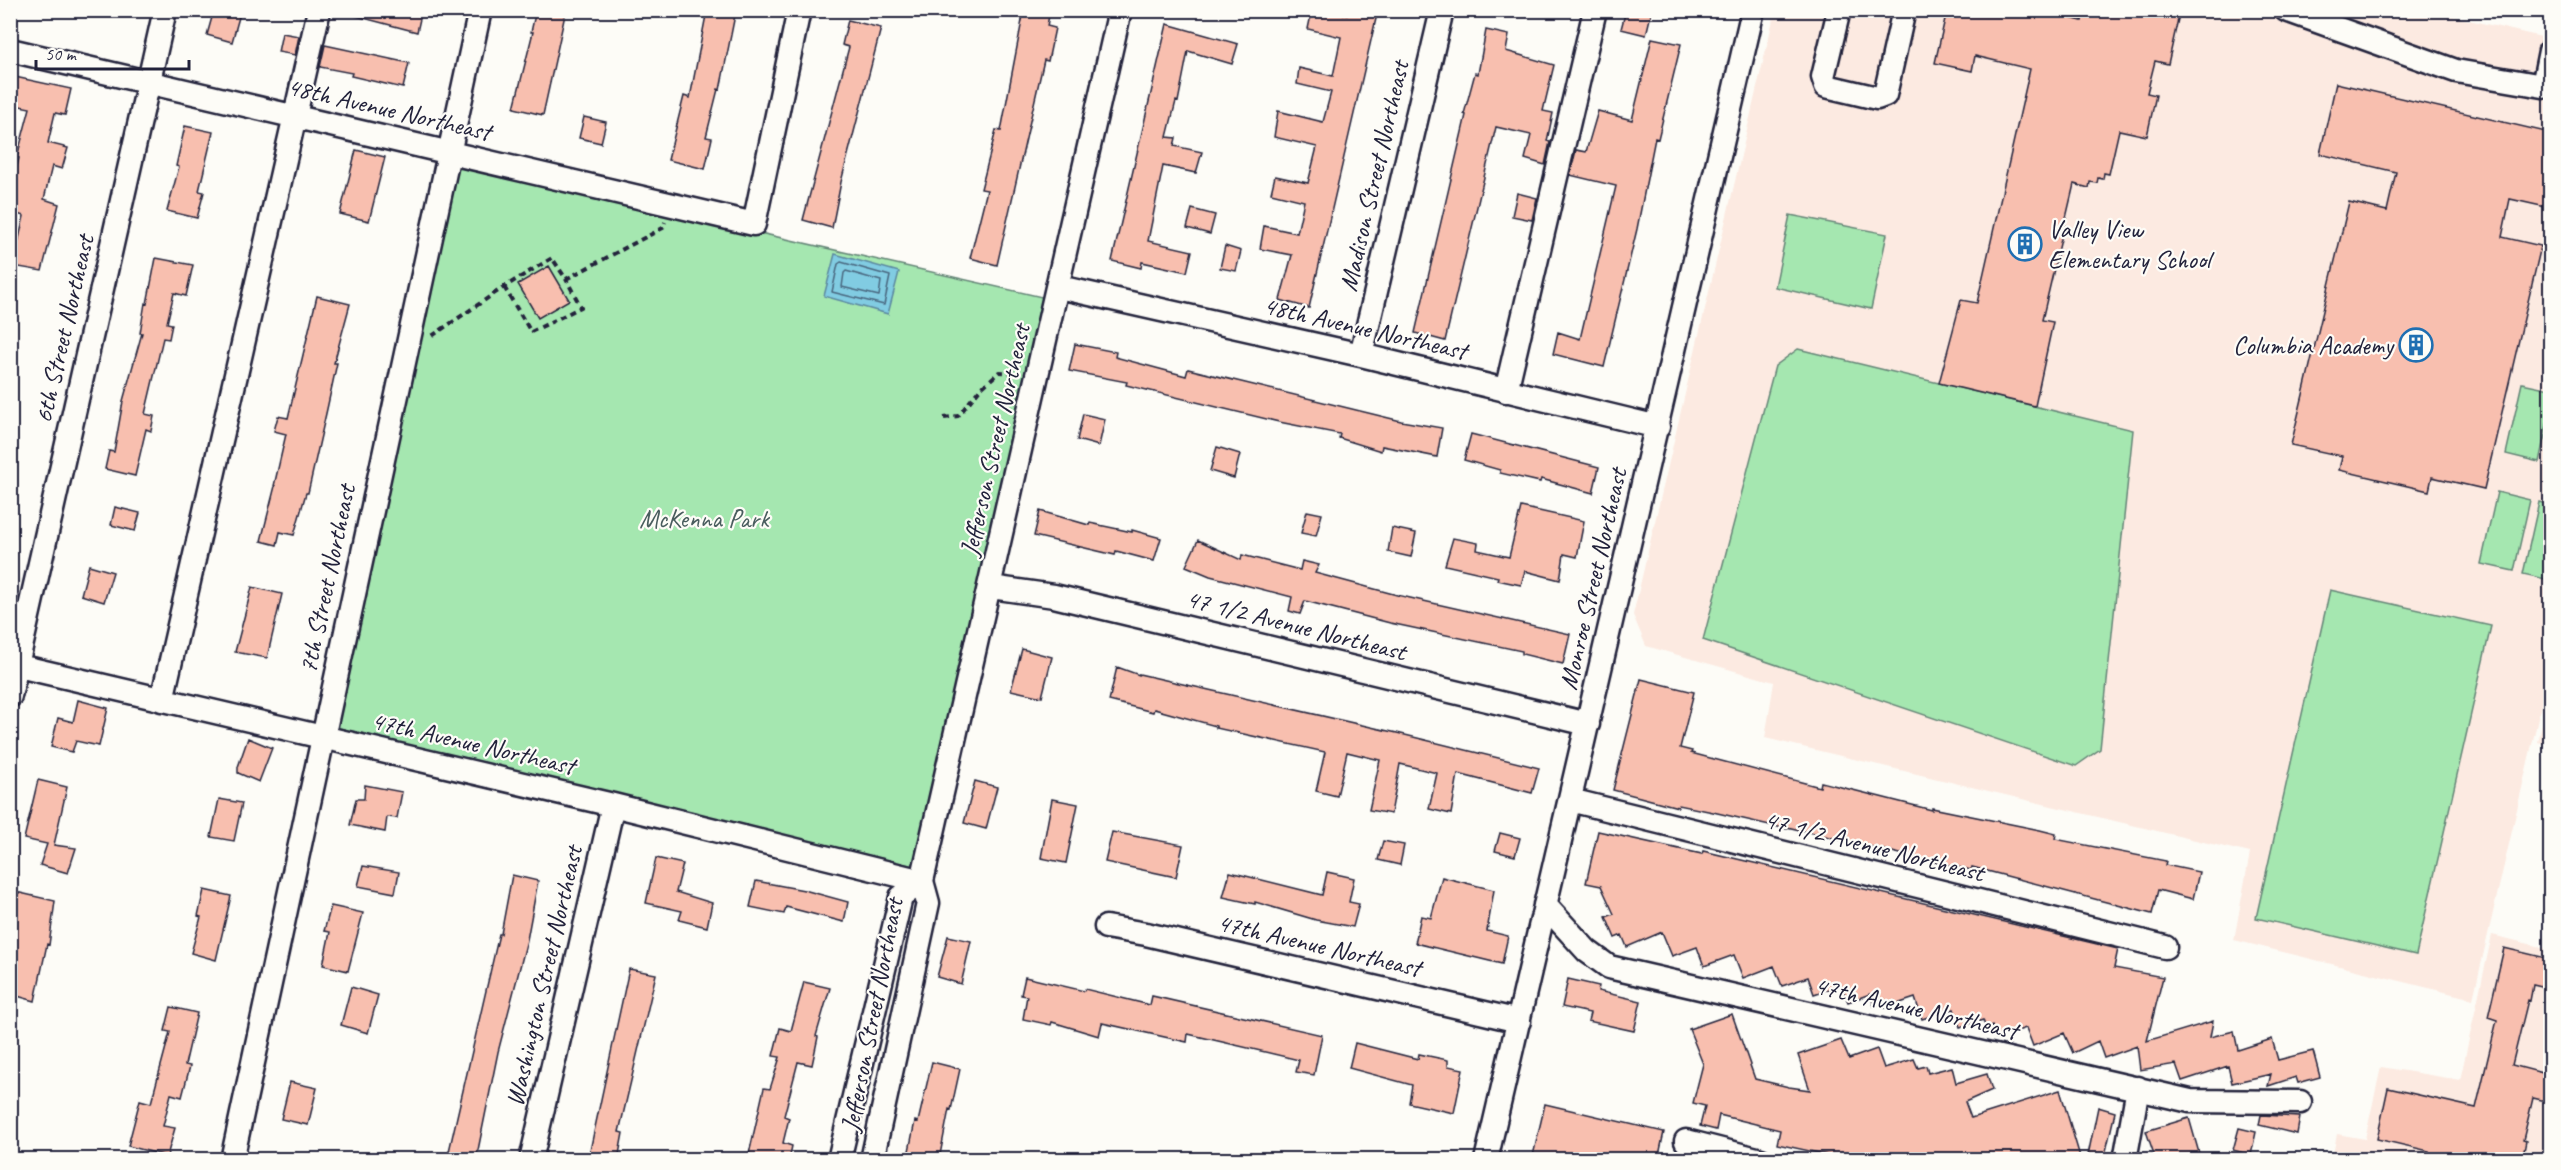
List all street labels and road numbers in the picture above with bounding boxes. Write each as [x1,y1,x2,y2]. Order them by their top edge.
street label: Madison Street Northeast [1331,55,1417,294]
street label: 48th Avenue Northeast [284,70,497,149]
street label: 6th Street Northeast [26,230,102,426]
street label: 48th Avenue Northeast [1260,289,1473,368]
street label: Jefferson Street Northeast [952,319,1038,561]
street label: Monroe Street Northeast [1551,463,1635,693]
street label: 7th Street Northeast [291,479,364,676]
street label: 47 1/2 Avenue Northeast [1183,582,1412,669]
street label: 47th Avenue Northeast [368,704,581,783]
street label: 47 1/2 Avenue Northeast [1761,803,1990,890]
street label: Washington Street Northeast [498,840,591,1109]
street label: Jefferson Street Northeast [833,893,911,1136]
street label: 47th Avenue Northeast [1214,906,1427,985]
street label: 47th Avenue Northeast [1811,969,2024,1048]

